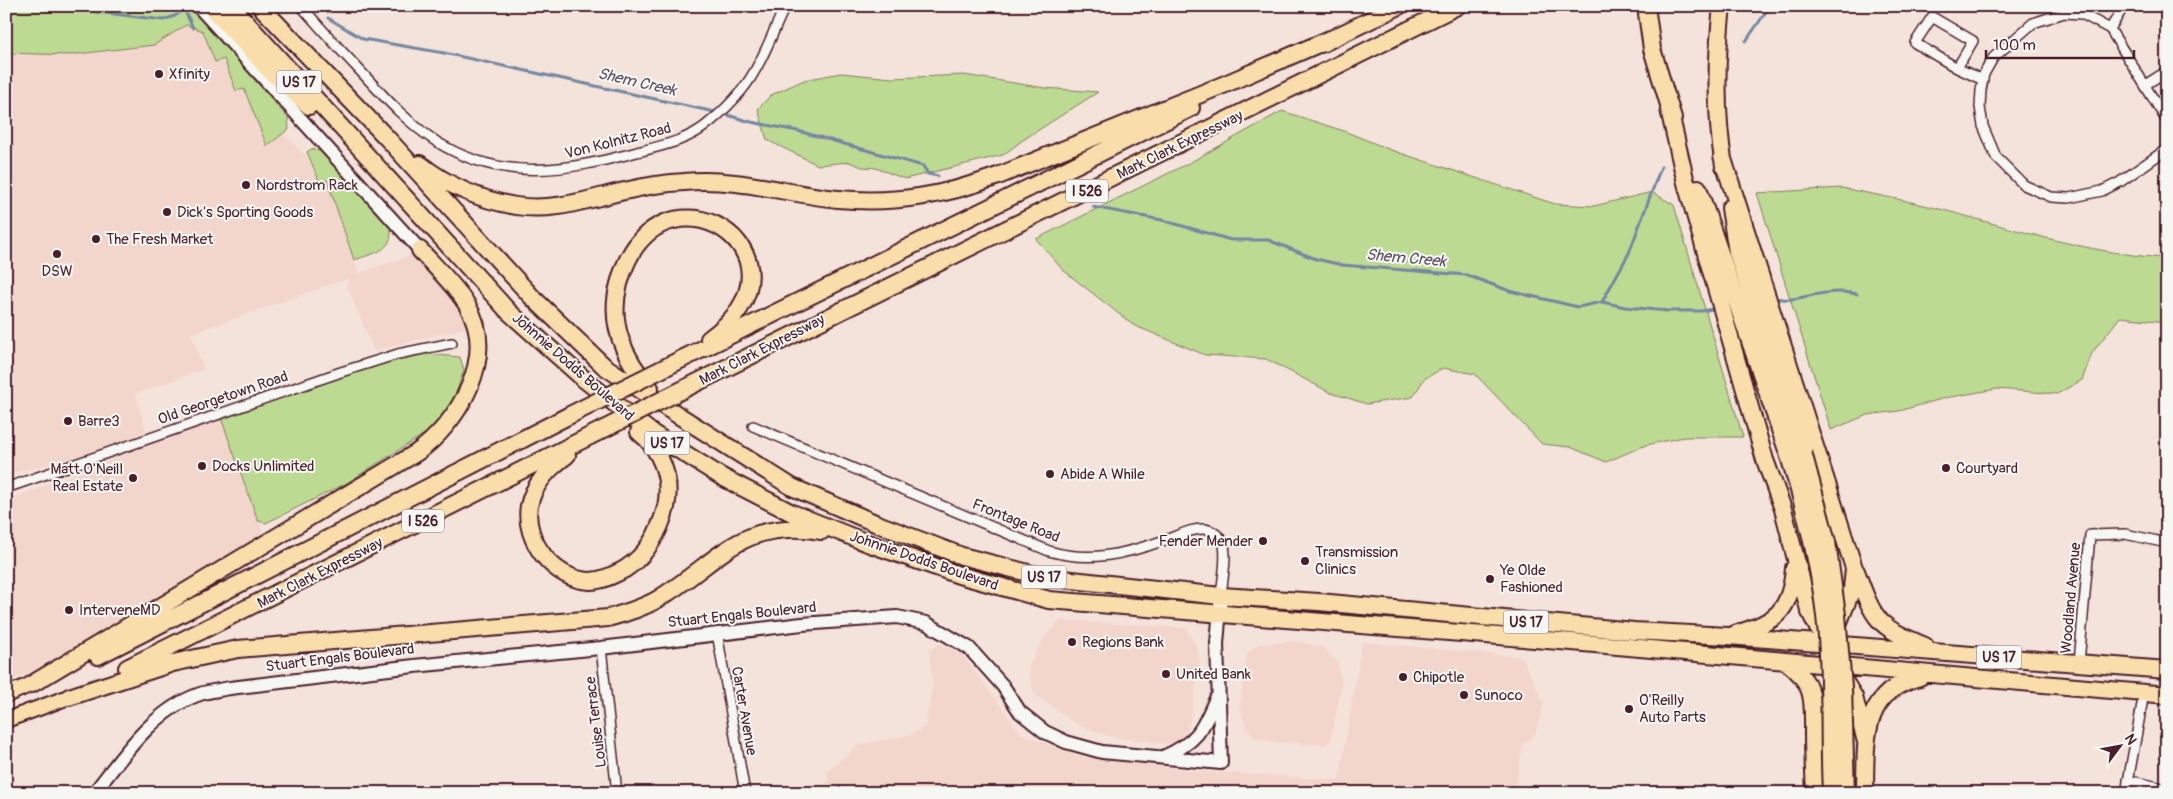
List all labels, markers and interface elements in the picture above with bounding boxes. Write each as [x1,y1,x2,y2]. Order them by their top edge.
scale bar [1986,28,2133,60]
text: 100 m [1993,36,2036,55]
water label: Shem Creek [596,63,679,101]
place label: Xfinity [169,65,210,84]
marker: Xfinity [153,68,165,80]
road number: US 17 [276,70,322,94]
street label: Mark Clark Expressway [1114,106,1247,184]
street label: Von Kolnitz Road [563,119,673,163]
place label: Nordstrom Rack [256,176,359,195]
marker: Nordstrom Rack [240,179,252,191]
road number: I 526 [1066,180,1108,202]
place label: Dick's Sporting Goods [177,203,313,222]
marker: Dick's Sporting Goods [161,206,173,218]
place label: The Fresh Market [106,230,214,249]
marker: The Fresh Market [90,233,102,245]
water label: Shem Creek [1365,245,1448,272]
marker: DSW [51,248,63,260]
place label: DSW [42,262,73,281]
street label: Johnnie Dodds Boulevard [508,309,638,425]
street label: Mark Clark Expressway [696,310,828,390]
street label: Old Georgetown Road [155,367,291,429]
place label: Barre3 [78,412,120,431]
marker: Barre3 [62,415,74,427]
road number: US 17 [644,432,690,454]
place label: Docks Unlimited [212,457,314,476]
place label: Courtyard [1956,459,2018,478]
place label: Matt O'Neill Real Estate [50,460,124,496]
marker: Docks Unlimited [196,460,208,472]
marker: Courtyard [1940,462,1952,474]
place label: Abide A While [1060,465,1145,484]
marker: Abide A While [1044,468,1056,480]
marker: Matt O'Neill Real Estate [127,472,139,484]
street label: Frontage Road [970,495,1062,547]
road number: I 526 [402,510,444,532]
street label: Johnnie Dodds Boulevard [847,527,1001,595]
place label: Fender Mender [1159,532,1254,551]
street label: Mark Clark Expressway [254,533,386,613]
marker: Fender Mender [1257,535,1269,547]
street label: Woodland Avenue [2057,541,2085,654]
place label: Transmission Clinics [1315,543,1398,579]
marker: Transmission Clinics [1299,555,1311,567]
place label: Ye Olde Fashioned [1499,561,1563,597]
road number: US 17 [1022,566,1066,588]
marker: Ye Olde Fashioned [1484,573,1496,585]
street label: Stuart Engals Boulevard [667,598,817,632]
place label: InterveneMD [79,601,160,620]
marker: InterveneMD [63,604,75,616]
road number: US 17 [1504,610,1548,634]
place label: Regions Bank [1082,633,1165,652]
marker: Regions Bank [1066,636,1078,648]
street label: Stuart Engals Boulevard [265,639,415,677]
road number: US 17 [1976,646,2022,669]
street label: Carter Avenue [727,665,761,757]
place label: United Bank [1176,665,1252,684]
marker: United Bank [1160,668,1172,680]
place label: Chipotle [1413,668,1465,687]
marker: Chipotle [1397,671,1409,683]
street label: Louise Terrace [581,675,611,769]
place label: Sunoco [1474,686,1523,705]
marker: Sunoco [1458,689,1470,701]
place label: O'Reilly Auto Parts [1639,691,1706,727]
marker: O'Reilly Auto Parts [1623,703,1635,715]
north arrow [2096,722,2146,772]
text: N [2121,731,2140,748]

